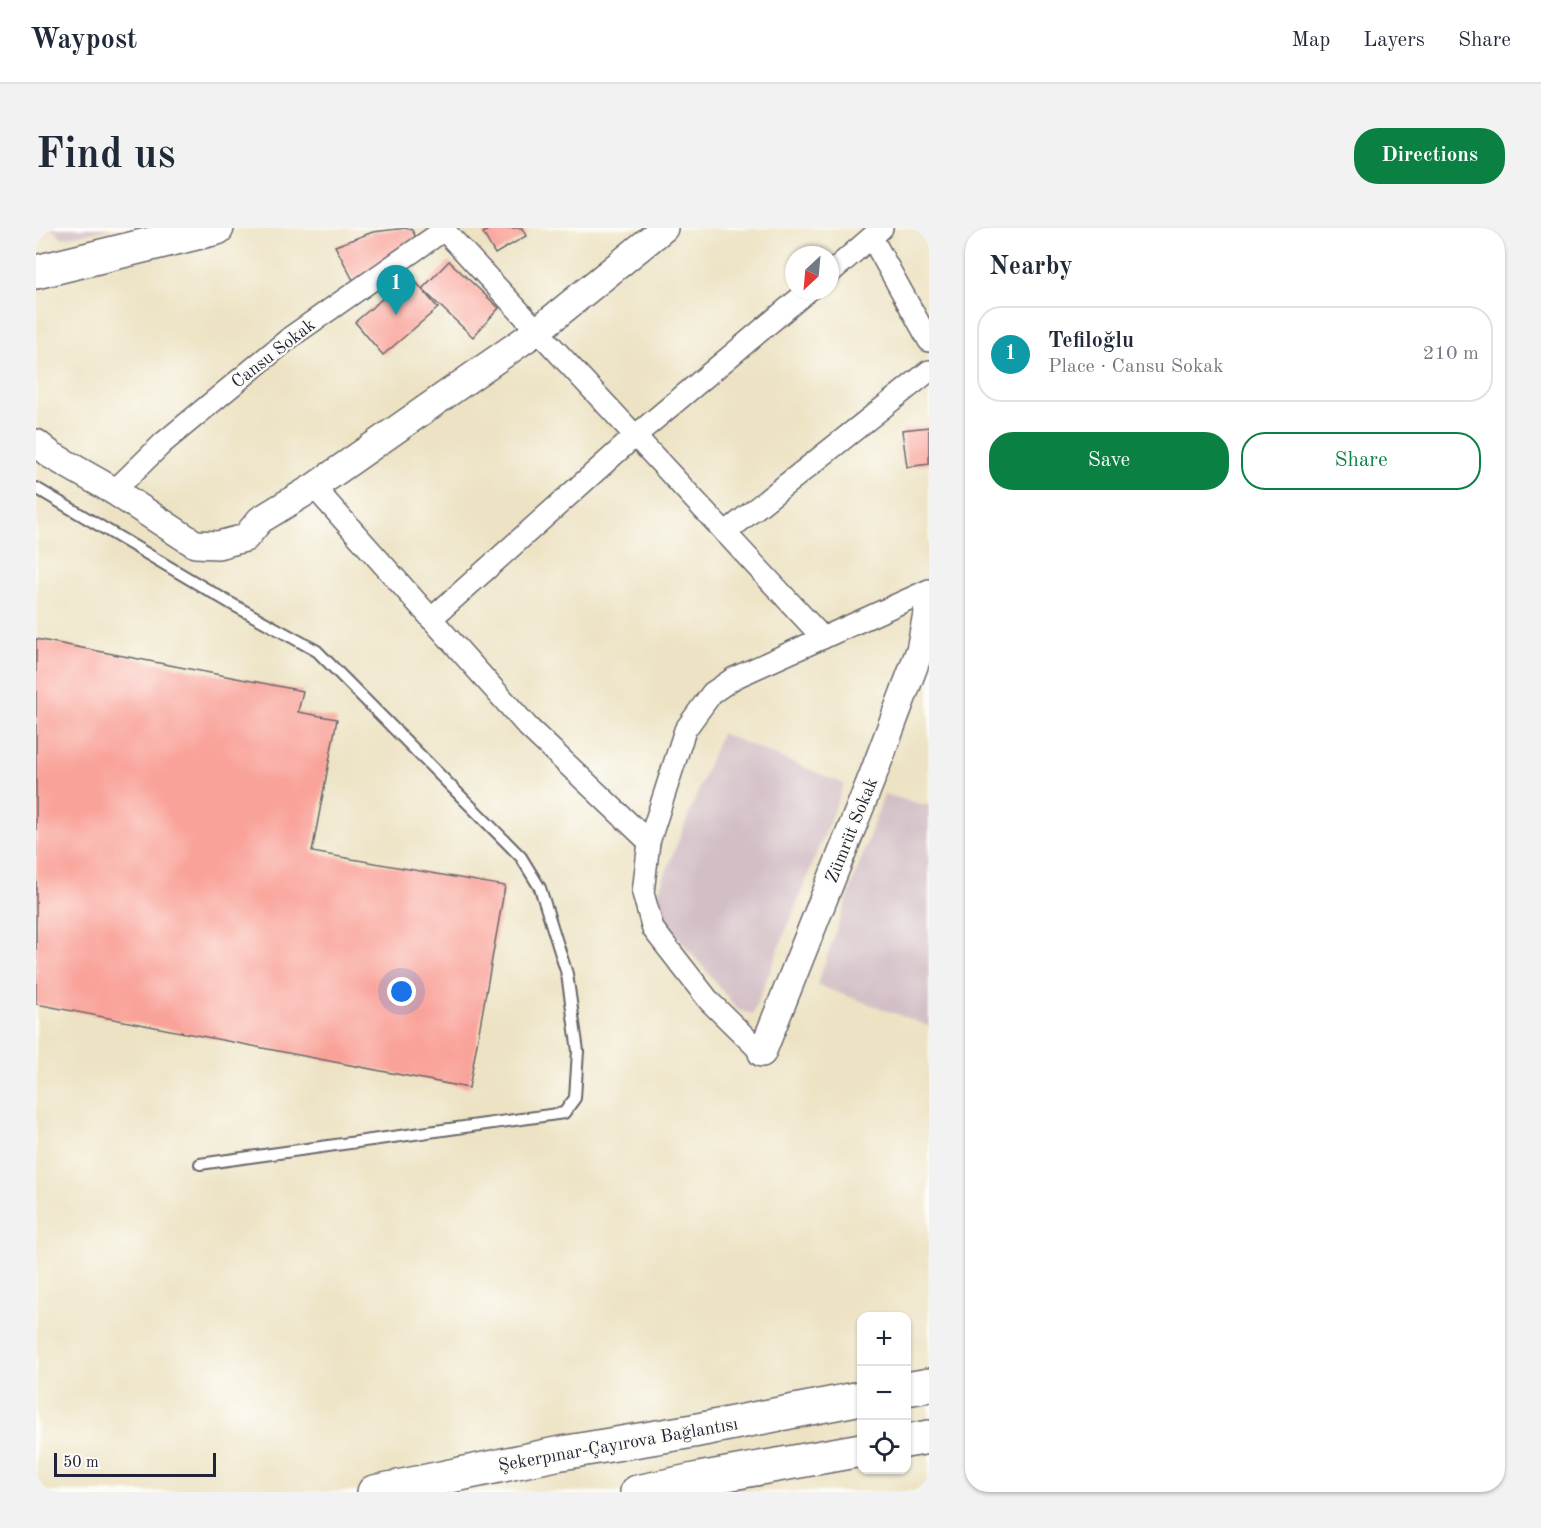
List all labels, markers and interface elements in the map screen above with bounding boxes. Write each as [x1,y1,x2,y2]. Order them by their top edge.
text: Waypost [30,27,137,55]
text: Map [1291,30,1330,51]
text: Layers [1363,30,1425,51]
text: Share [1458,30,1511,51]
button: Directions [1354,128,1505,184]
text: Find us [36,135,175,177]
north arrow [785,246,839,300]
text: Nearby [989,254,1073,280]
pin: 1 [376,266,416,315]
street label: Cansu Sokak [228,316,319,392]
text: Tefiloğlu [1048,330,1134,352]
text: 1 [1005,344,1016,364]
text: 210 m [1423,344,1479,364]
text: Place · Cansu Sokak [1048,357,1224,377]
button: Save [989,432,1229,490]
button: Share [1241,432,1481,490]
street label: Zümrüt Sokak [823,775,881,886]
your location [387,977,416,1006]
map controls [857,1312,911,1474]
button: + [857,1312,911,1366]
button: − [857,1366,911,1420]
street label: Şekerpınar-Çayırova Bağlantısı [497,1415,740,1475]
button: locate [857,1420,911,1474]
scale bar [54,1450,216,1478]
text: 50 m [63,1455,99,1471]

